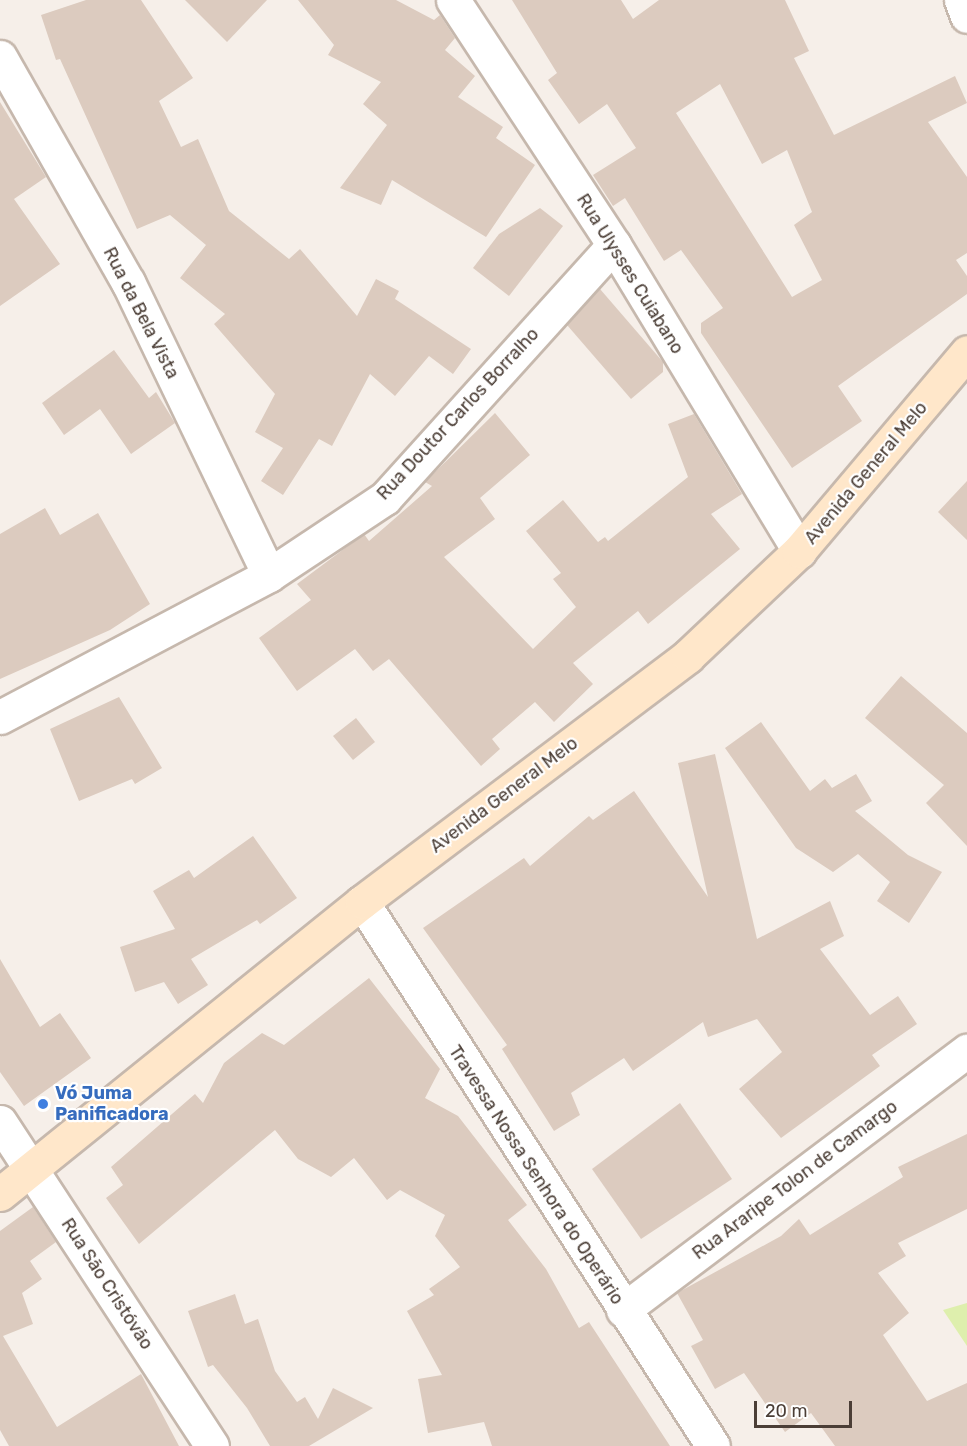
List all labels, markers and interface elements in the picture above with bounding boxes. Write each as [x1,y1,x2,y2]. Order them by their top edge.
street label: Rua Ulysses Cuiabano [572,190,688,358]
street label: Rua da Bela Vista [98,243,184,383]
street label: Rua Doutor Carlos Borralho [372,323,544,505]
street label: Avenida General Melo [800,397,932,549]
street label: Avenida General Melo [426,732,582,858]
street label: Travessa Nossa Senhora do Operário [444,1041,628,1309]
place label: Vó Juma Panificadora [55,1083,169,1126]
street label: Rua Araripe Tolon de Camargo [688,1096,902,1264]
marker: Vó Juma Panificadora [36,1097,50,1111]
street label: Rua São Cristóvão [57,1214,157,1354]
scale bar [757,1389,854,1427]
text: 20 m [765,1400,807,1422]

